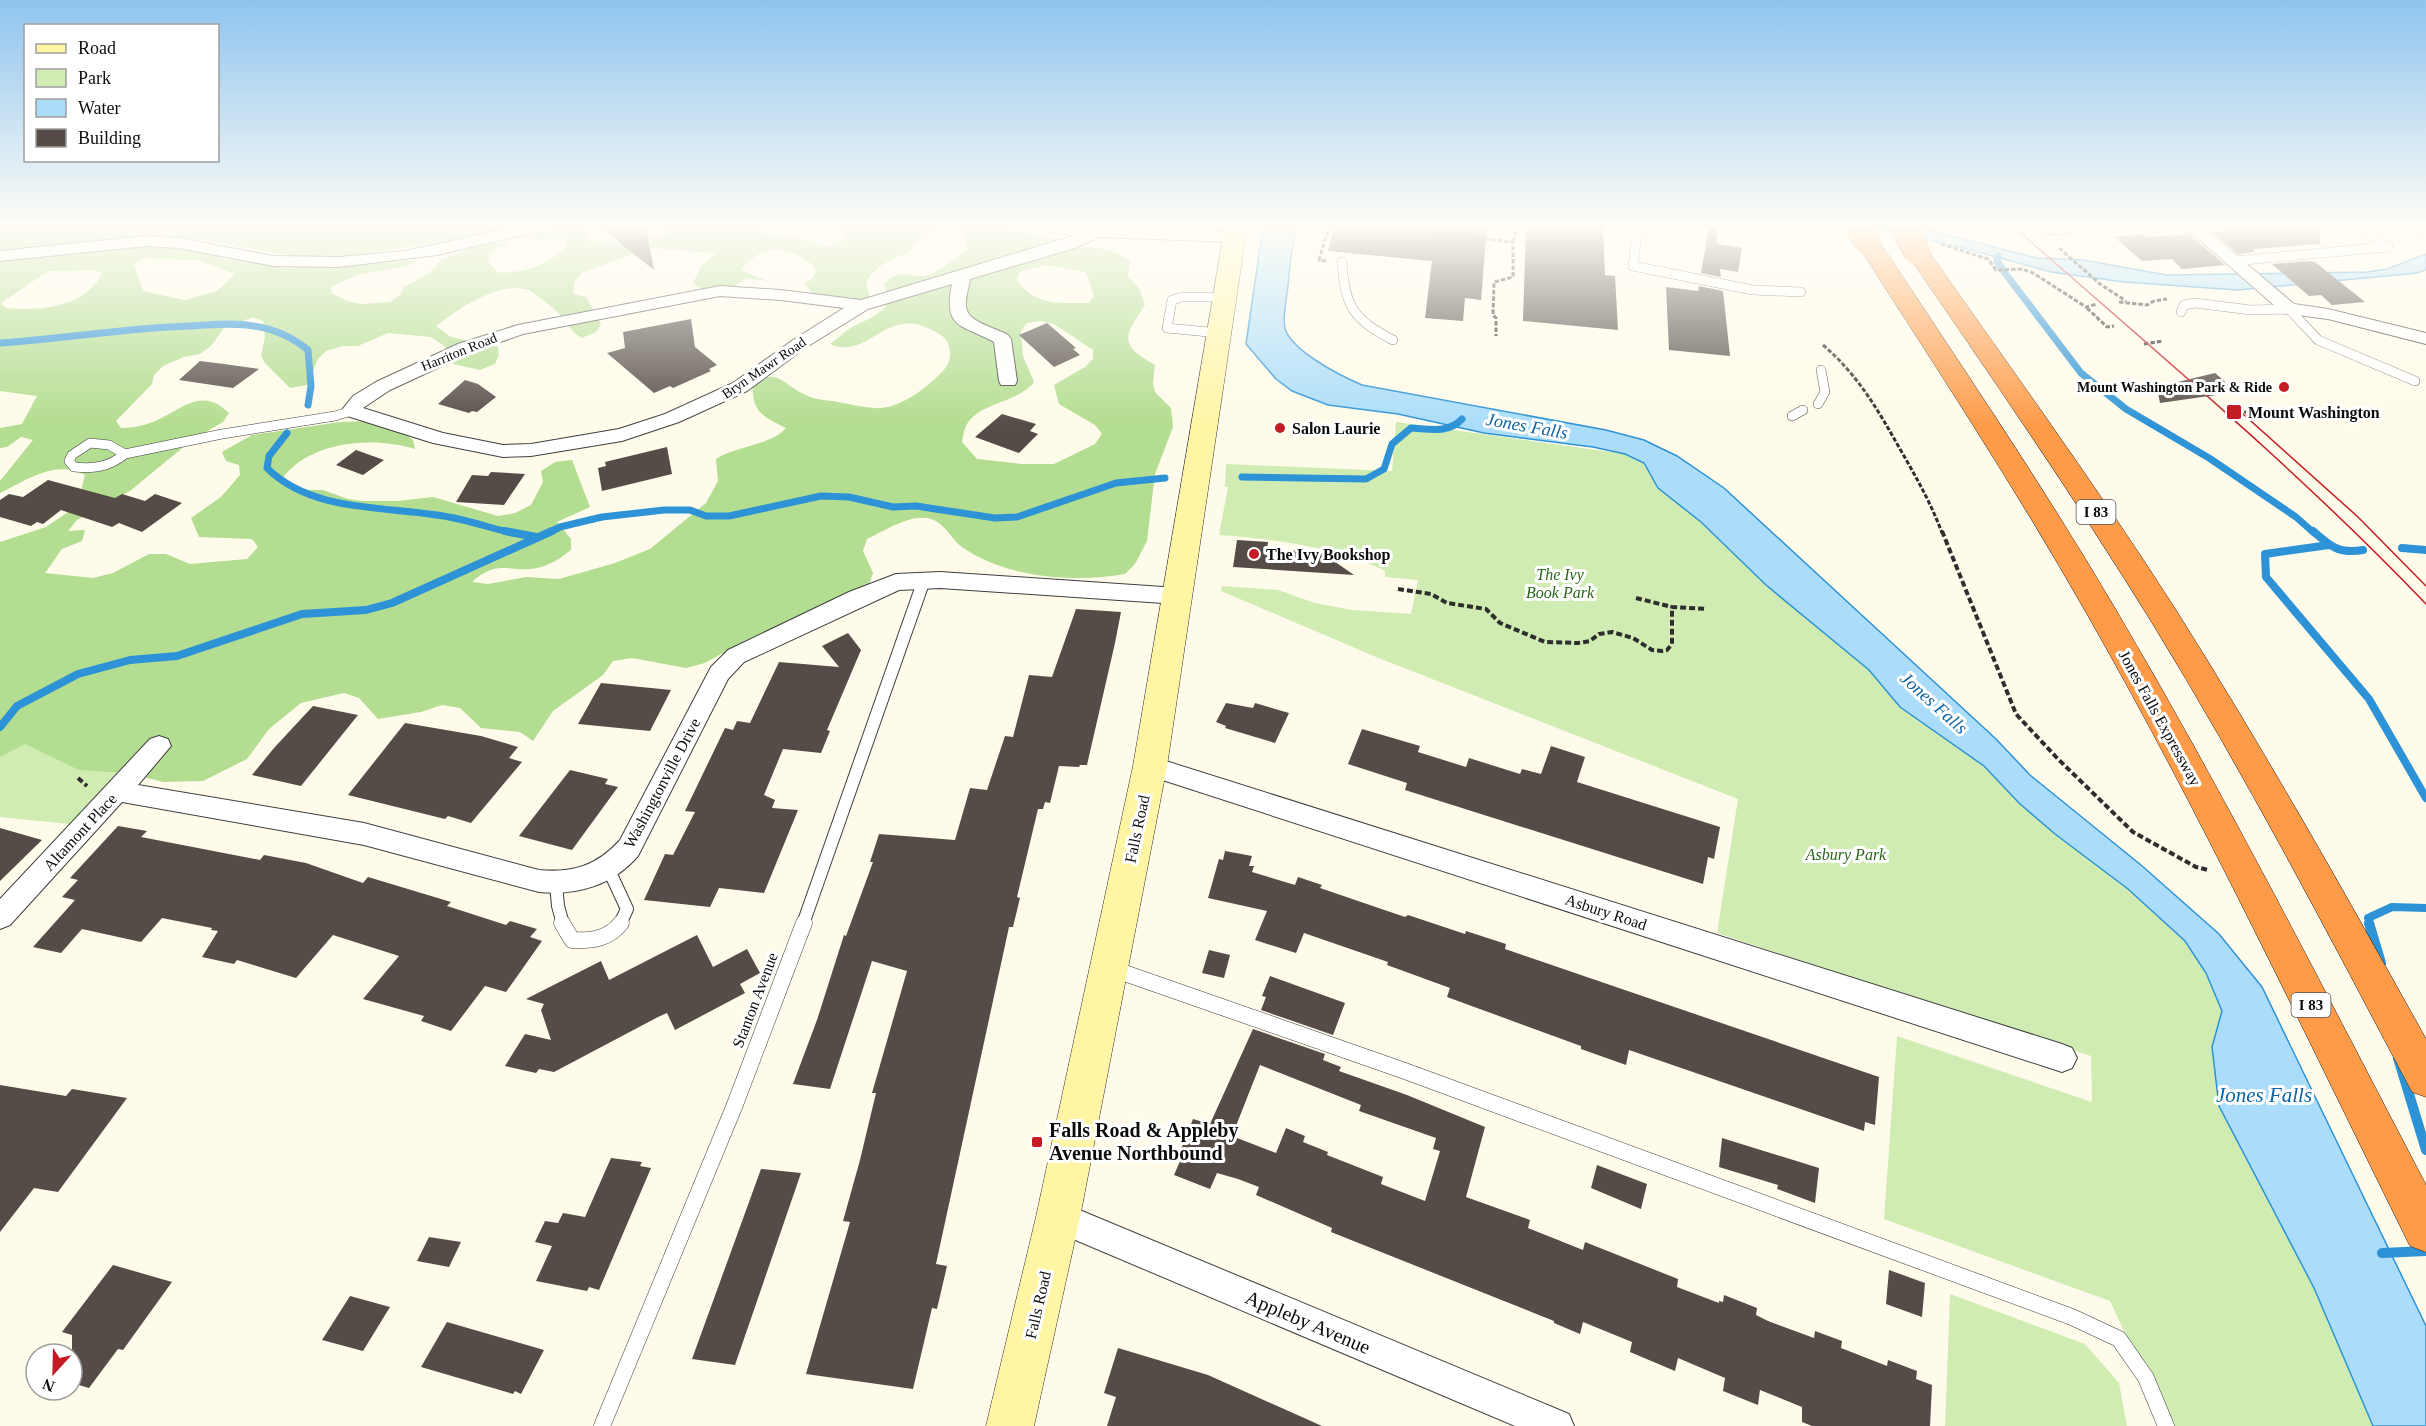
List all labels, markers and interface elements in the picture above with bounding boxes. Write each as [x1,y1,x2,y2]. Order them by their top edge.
legend [24,24,219,162]
text: Road [78,38,116,58]
text: Park [78,68,111,88]
text: Water [78,98,121,118]
text: Building [78,128,141,148]
street label: Harriton Road [419,330,499,374]
street label: Bryn Mawr Road [719,334,809,402]
place label: Mount Washington Park & Ride [2077,380,2272,395]
marker: Mount Washington Park & Ride [2277,380,2291,394]
marker: Mount Washington [2225,403,2243,421]
place label: Mount Washington [2248,404,2380,422]
water label: Jones Falls [1485,409,1569,443]
place label: Salon Laurie [1292,420,1380,437]
marker: Salon Laurie [1273,421,1287,435]
road number: I 83 [2076,500,2116,524]
place label: The Ivy Bookshop [1266,546,1391,564]
marker: The Ivy Bookshop [1247,547,1261,561]
park label: The Ivy Book Park [1526,566,1595,601]
street label: Jones Falls Expressway [2115,647,2204,789]
water label: Jones Falls [1897,668,1971,738]
street label: Washingtonville Drive [620,715,704,851]
street label: Altamont Place [40,790,120,874]
street label: Falls Road [1122,794,1152,864]
park label: Asbury Park [1805,846,1887,864]
street label: Asbury Road [1563,891,1649,934]
street label: Stanton Avenue [729,950,781,1050]
road number: I 83 [2292,993,2330,1017]
water label: Jones Falls [2216,1083,2312,1107]
place label: Falls Road & Appleby Avenue Northbound [1049,1119,1238,1164]
marker: Falls Road & Appleby Avenue Northbound [1030,1135,1044,1149]
street label: Falls Road [1022,1270,1054,1340]
street label: Appleby Avenue [1242,1286,1374,1359]
north arrow [24,1342,84,1402]
text: N [40,1375,57,1395]

